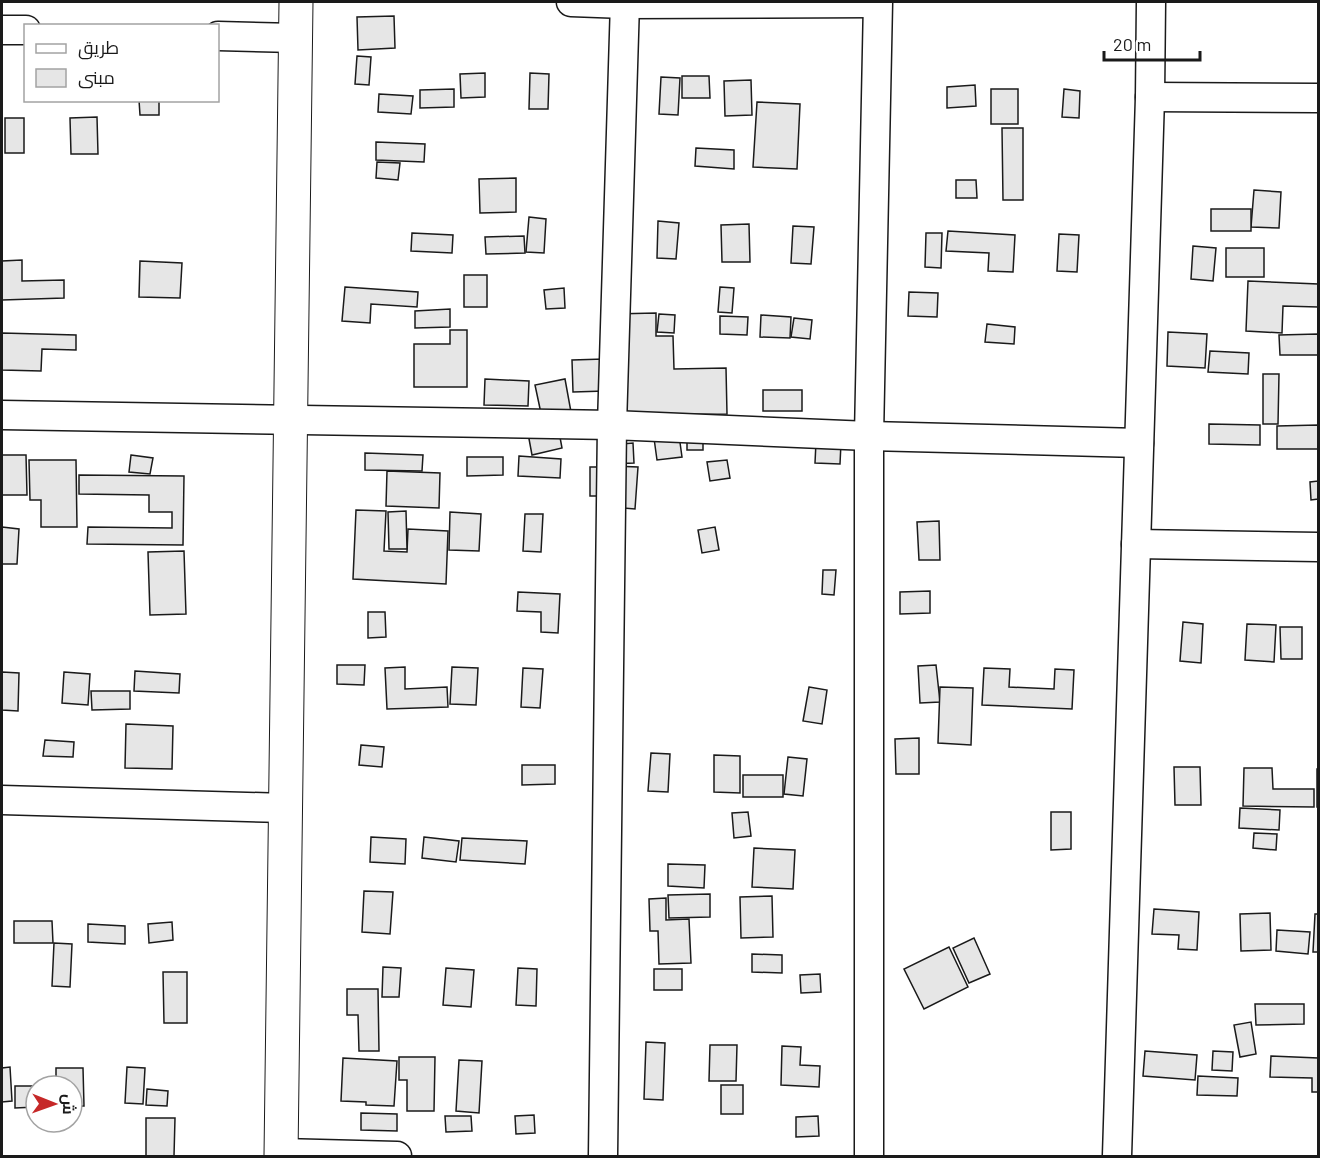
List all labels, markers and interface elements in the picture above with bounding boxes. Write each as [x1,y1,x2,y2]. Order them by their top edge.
legend [24,24,219,102]
scale bar [1104,24,1200,62]
text: 20 m [1113,33,1151,55]
text: طريق [78,36,119,60]
text: مبنى [78,66,115,89]
north arrow [24,1074,84,1134]
text: ش [59,1094,79,1115]

